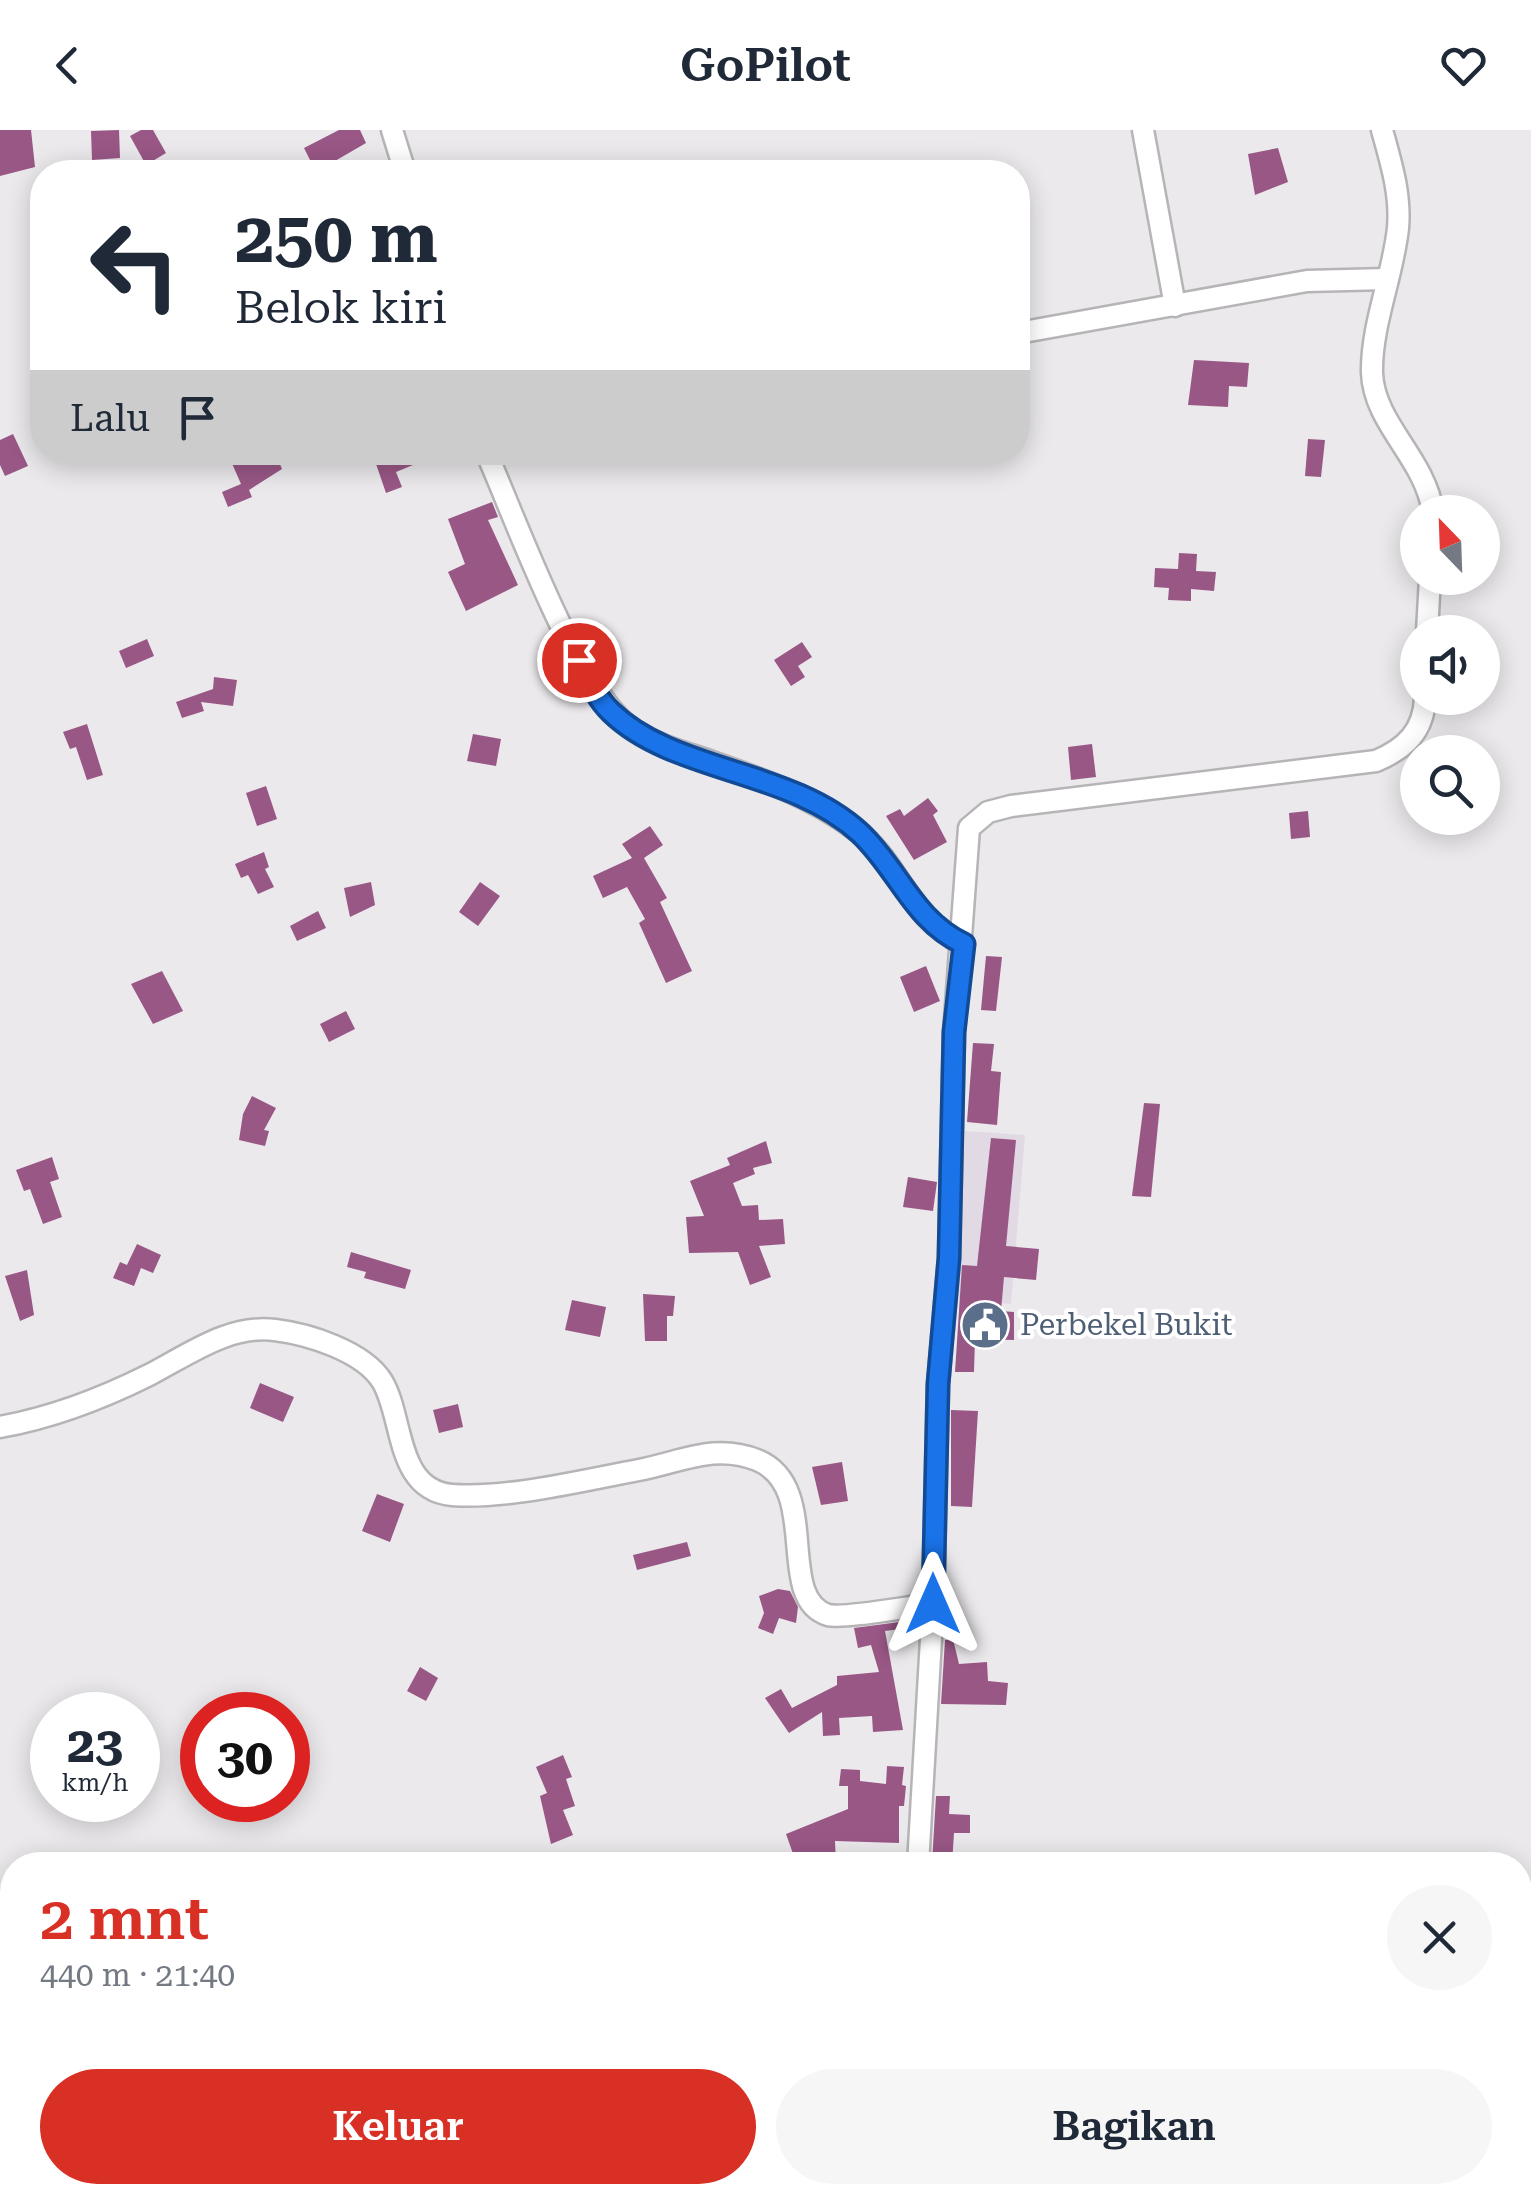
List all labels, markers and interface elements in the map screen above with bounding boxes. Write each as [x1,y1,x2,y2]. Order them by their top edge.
icon: back [40,38,95,93]
icon: heart [1436,38,1491,93]
text: GoPilot [680,39,851,92]
text: 250 m [235,197,438,279]
icon: left [70,200,200,330]
text: Belok kiri [235,281,447,334]
icon: arrive [170,390,225,445]
text: Lalu [70,396,150,440]
north arrow [1400,495,1500,595]
map controls [1400,495,1500,835]
button: sound [1400,615,1500,715]
pin [537,618,622,703]
icon: arrive [552,633,607,688]
button: search [1400,735,1500,835]
public building icon: Perbekel Bukit [959,1299,1011,1351]
place label: Perbekel Bukit [1020,1307,1232,1342]
position arrow [881,1552,985,1656]
speed limit sign: 30 [180,1692,310,1822]
text: 23 [67,1716,123,1774]
text: km/h [62,1768,128,1797]
text: 2 mnt [40,1883,209,1954]
button: close [1387,1885,1492,1990]
text: 440 m · 21:40 [40,1956,235,1994]
button: Keluar [40,2069,756,2184]
button: Bagikan [776,2069,1492,2184]

